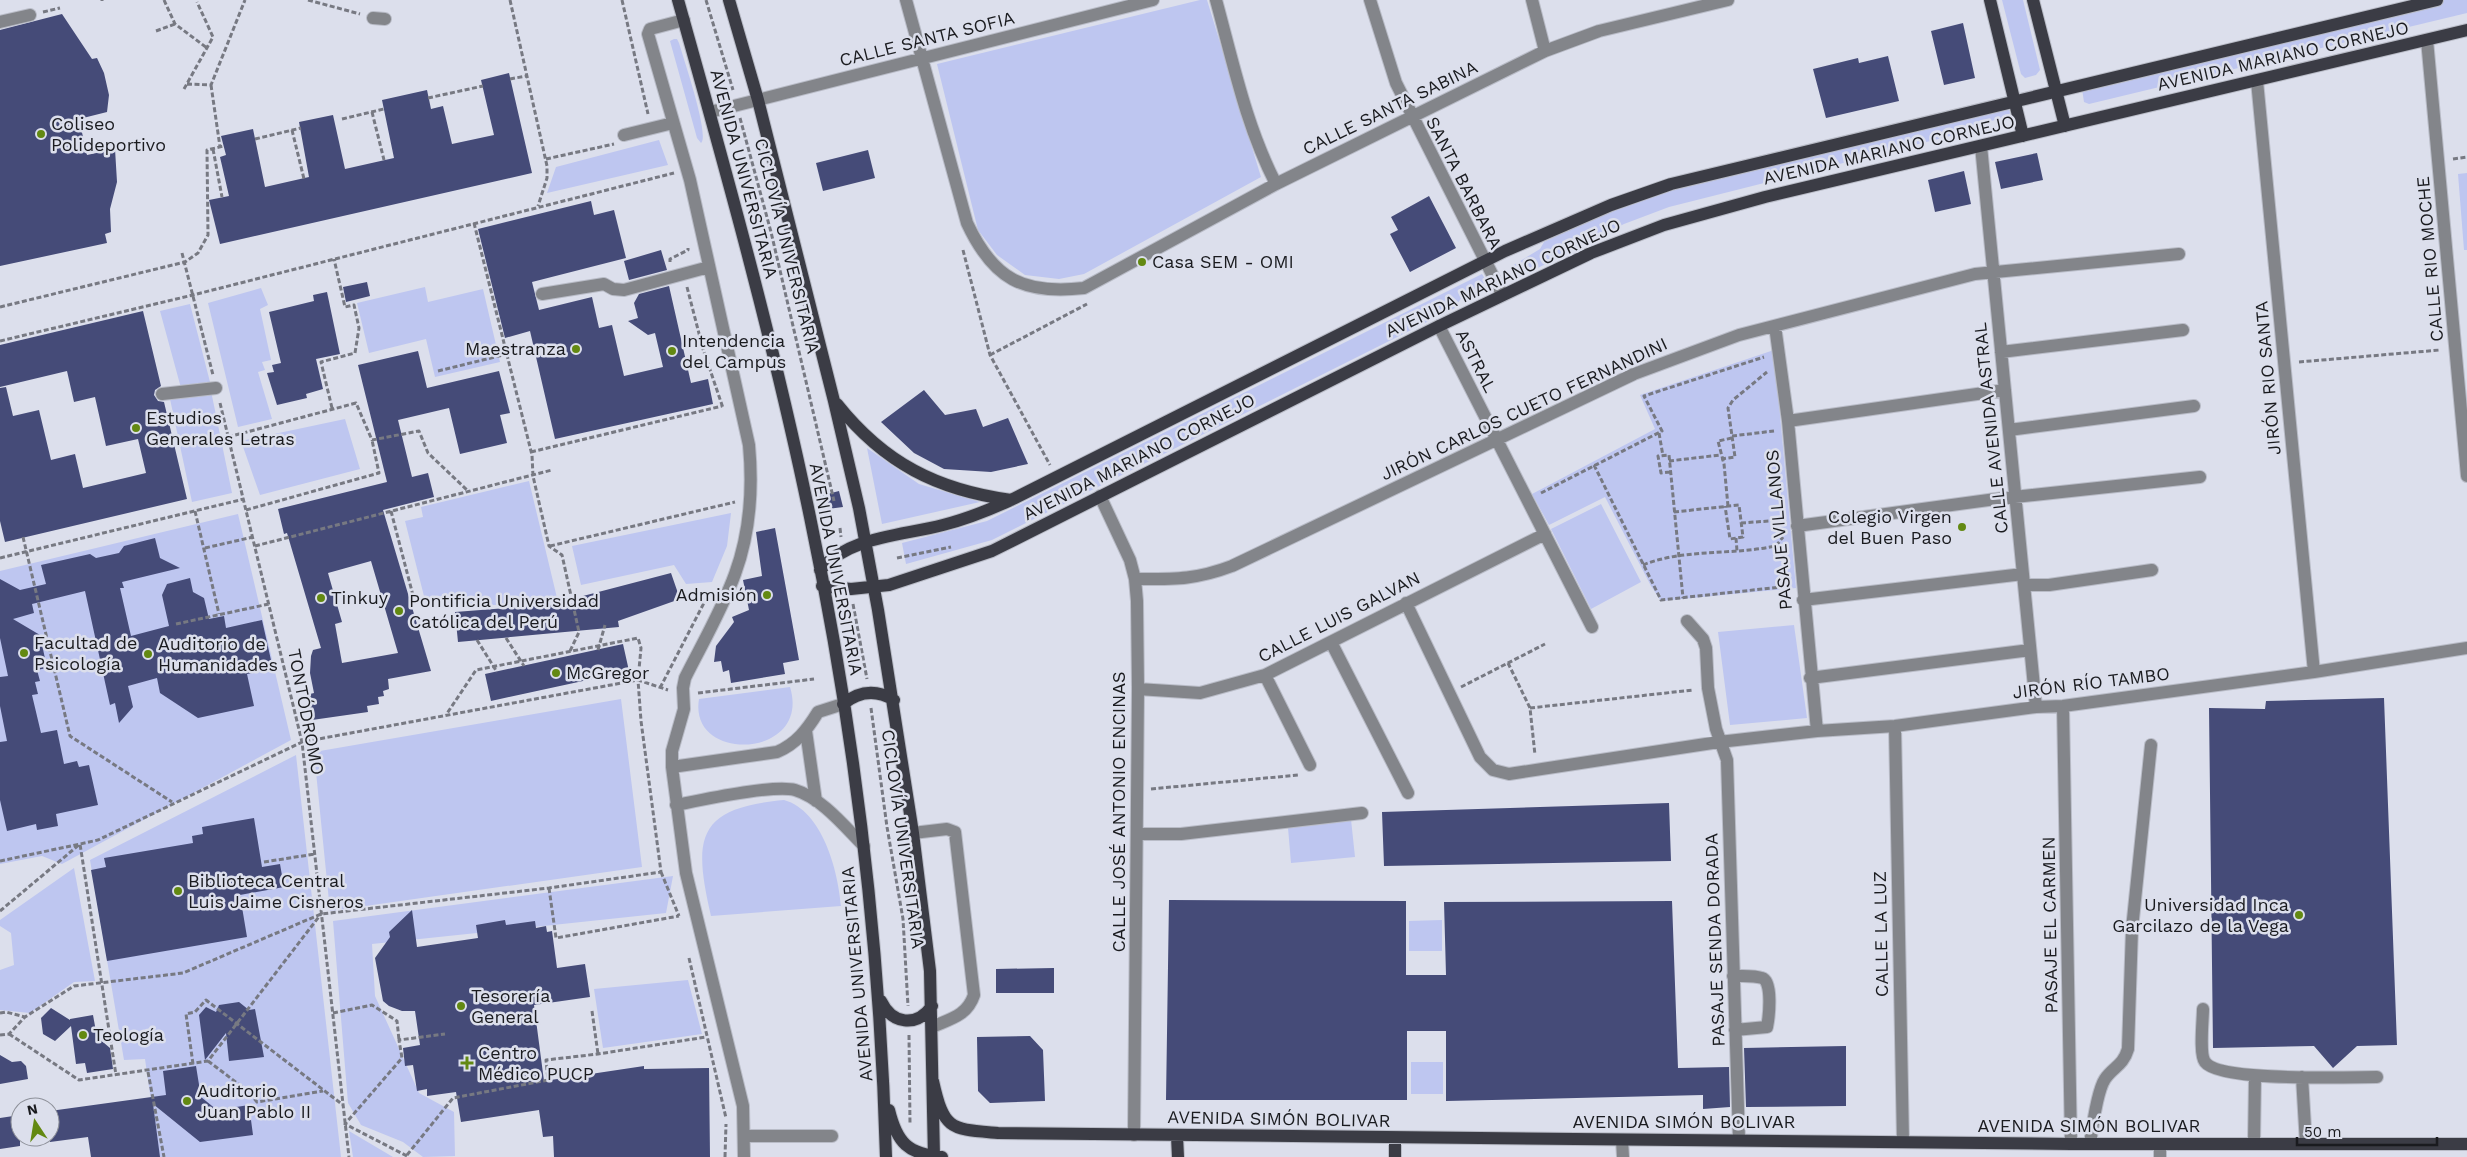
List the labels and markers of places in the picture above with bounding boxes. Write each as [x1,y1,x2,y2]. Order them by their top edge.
place label: Coliseo Polideportivo [51,113,166,155]
marker: Coliseo Polideportivo [35,128,47,140]
place label: Casa SEM - OMI [1152,251,1294,272]
marker: Casa SEM - OMI [1136,256,1148,268]
place label: Intendencia del Campus [682,330,786,372]
place label: Maestranza [465,338,566,359]
marker: Maestranza [570,343,582,355]
marker: Intendencia del Campus [666,345,678,357]
place label: Estudios Generales Letras [146,407,295,449]
marker: Estudios Generales Letras [130,422,142,434]
place label: Colegio Virgen del Buen Paso [1827,506,1952,548]
marker: Colegio Virgen del Buen Paso [1956,521,1968,533]
place label: Admisión [676,584,757,605]
place label: Tinkuy [331,587,389,608]
marker: Admisión [761,589,773,601]
place label: Pontificia Universidad Católica del Perú [409,590,599,632]
marker: Tinkuy [315,592,327,604]
marker: Pontificia Universidad Católica del Perú [393,605,405,617]
place label: Facultad de Psicología [34,632,137,674]
place label: Auditorio de Humanidades [158,633,278,675]
marker: Facultad de Psicología [18,647,30,659]
marker: Auditorio de Humanidades [142,648,154,660]
place label: McGregor [566,662,649,683]
marker: McGregor [550,667,562,679]
place label: Biblioteca Central Luis Jaime Cisneros [188,870,364,912]
marker: Biblioteca Central Luis Jaime Cisneros [172,885,184,897]
place label: Universidad Inca Garcilazo de la Vega [2112,894,2289,936]
marker: Universidad Inca Garcilazo de la Vega [2293,909,2305,921]
place label: Tesorería General [471,985,550,1027]
marker: Tesorería General [455,1000,467,1012]
place label: Teología [93,1024,164,1045]
marker: Teología [77,1029,89,1041]
place label: Centro Médico PUCP [478,1042,594,1084]
marker: Centro Médico PUCP [460,1056,474,1070]
place label: Auditorio Juan Pablo II [197,1080,311,1122]
marker: Auditorio Juan Pablo II [181,1095,193,1107]

